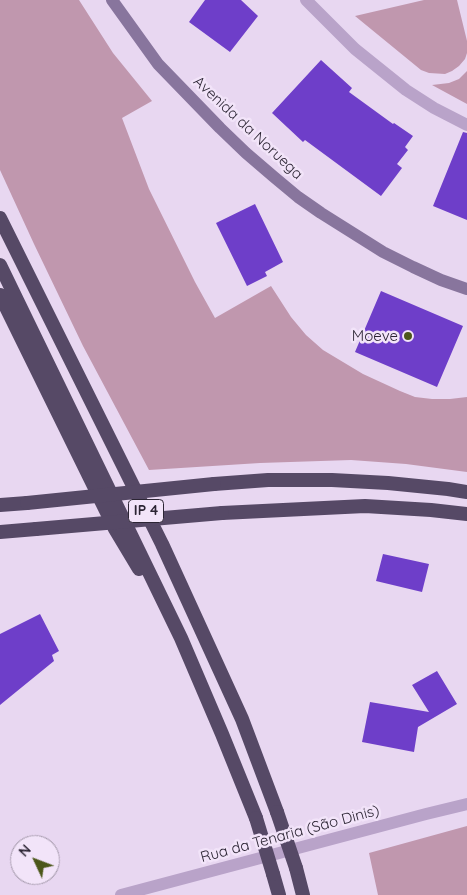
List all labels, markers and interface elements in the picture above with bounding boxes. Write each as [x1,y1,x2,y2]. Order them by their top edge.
street label: Avenida da Noruega [190,73,306,183]
place label: Moeve [352,327,398,345]
marker: Moeve [402,330,414,342]
road number: IP 4 [128,500,164,522]
street label: Rua da Tenaria (São Dinis) [199,801,381,867]
north arrow [10,835,60,885]
text: N [15,841,35,860]

